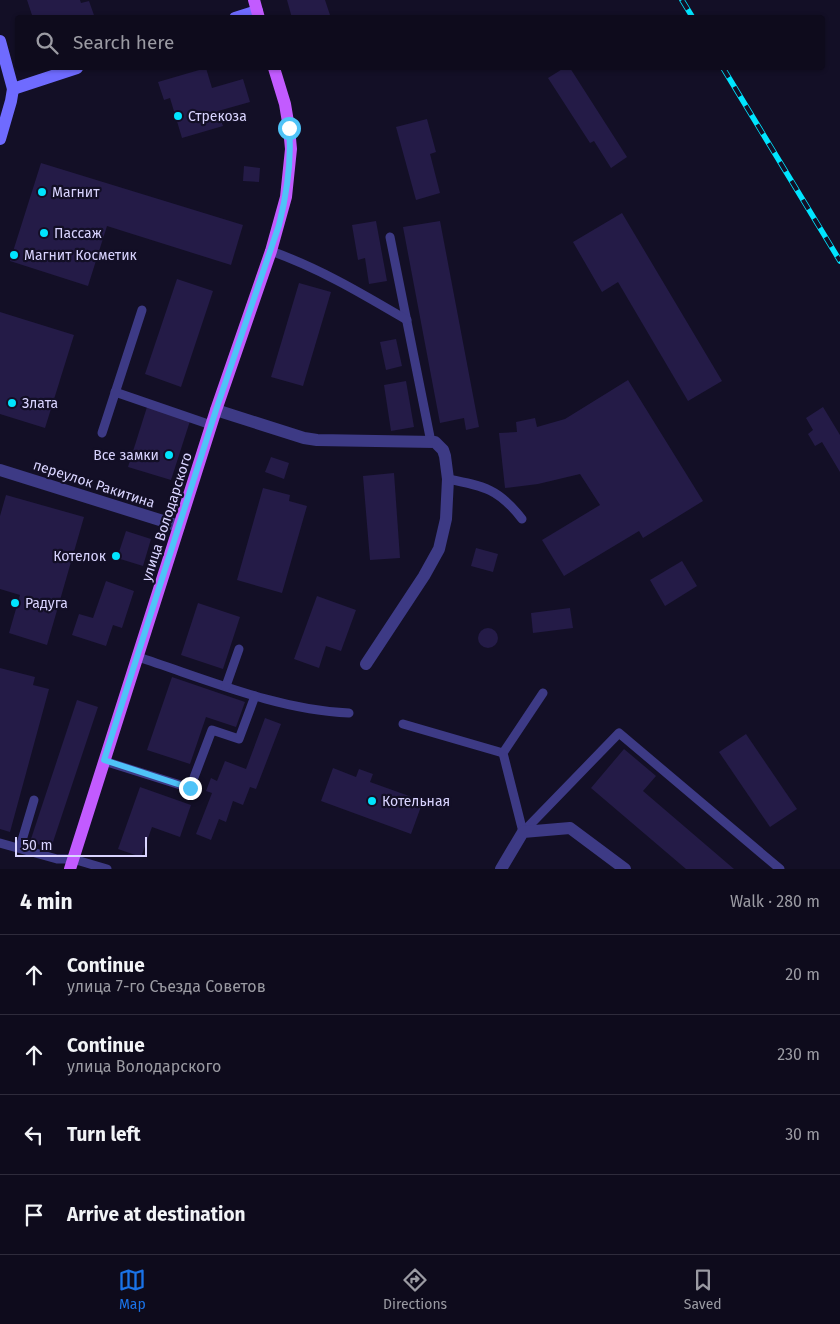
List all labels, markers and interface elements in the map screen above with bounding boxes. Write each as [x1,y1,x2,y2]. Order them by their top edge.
search box [15,15,825,70]
icon: search [33,29,61,57]
text: Search here [73,31,174,54]
place label: Стрекоза [188,108,247,125]
marker: Стрекоза [172,110,184,122]
route start [278,117,301,140]
place label: Магнит [52,184,100,201]
marker: Магнит [36,186,48,198]
place label: Пассаж [54,225,102,242]
marker: Пассаж [38,227,50,239]
place label: Магнит Косметик [24,247,138,264]
marker: Магнит Косметик [8,249,20,261]
place label: Злата [22,395,58,412]
marker: Злата [6,397,18,409]
place label: Все замки [93,447,159,464]
marker: Все замки [163,449,175,461]
street label: улица Володарского [138,450,196,584]
street label: переулок Ракитина [31,456,157,512]
place label: Котелок [53,548,107,565]
marker: Котелок [110,550,122,562]
place label: Радуга [25,595,68,612]
marker: Радуга [9,597,21,609]
route end [179,777,202,800]
place label: Котельная [382,793,450,810]
marker: Котельная [366,795,378,807]
scale bar [15,834,148,857]
text: 50 m [22,837,53,854]
text: 4 min [20,889,73,915]
text: Walk · 280 m [730,892,820,911]
text: Continue [67,954,145,977]
icon: ahead [20,961,48,989]
text: 20 m [785,965,820,984]
text: улица 7-го Съезда Советов [67,977,266,996]
text: Continue [67,1034,145,1057]
icon: ahead [20,1041,48,1069]
text: 230 m [777,1045,820,1064]
text: улица Володарского [67,1057,221,1076]
icon: left [20,1121,48,1149]
text: Turn left [67,1123,141,1146]
text: 30 m [785,1125,820,1144]
icon: arrive [20,1201,48,1229]
text: Arrive at destination [67,1203,246,1226]
tab: Map [118,1266,146,1313]
tab: Directions [383,1266,447,1313]
tab: Saved [684,1266,722,1313]

